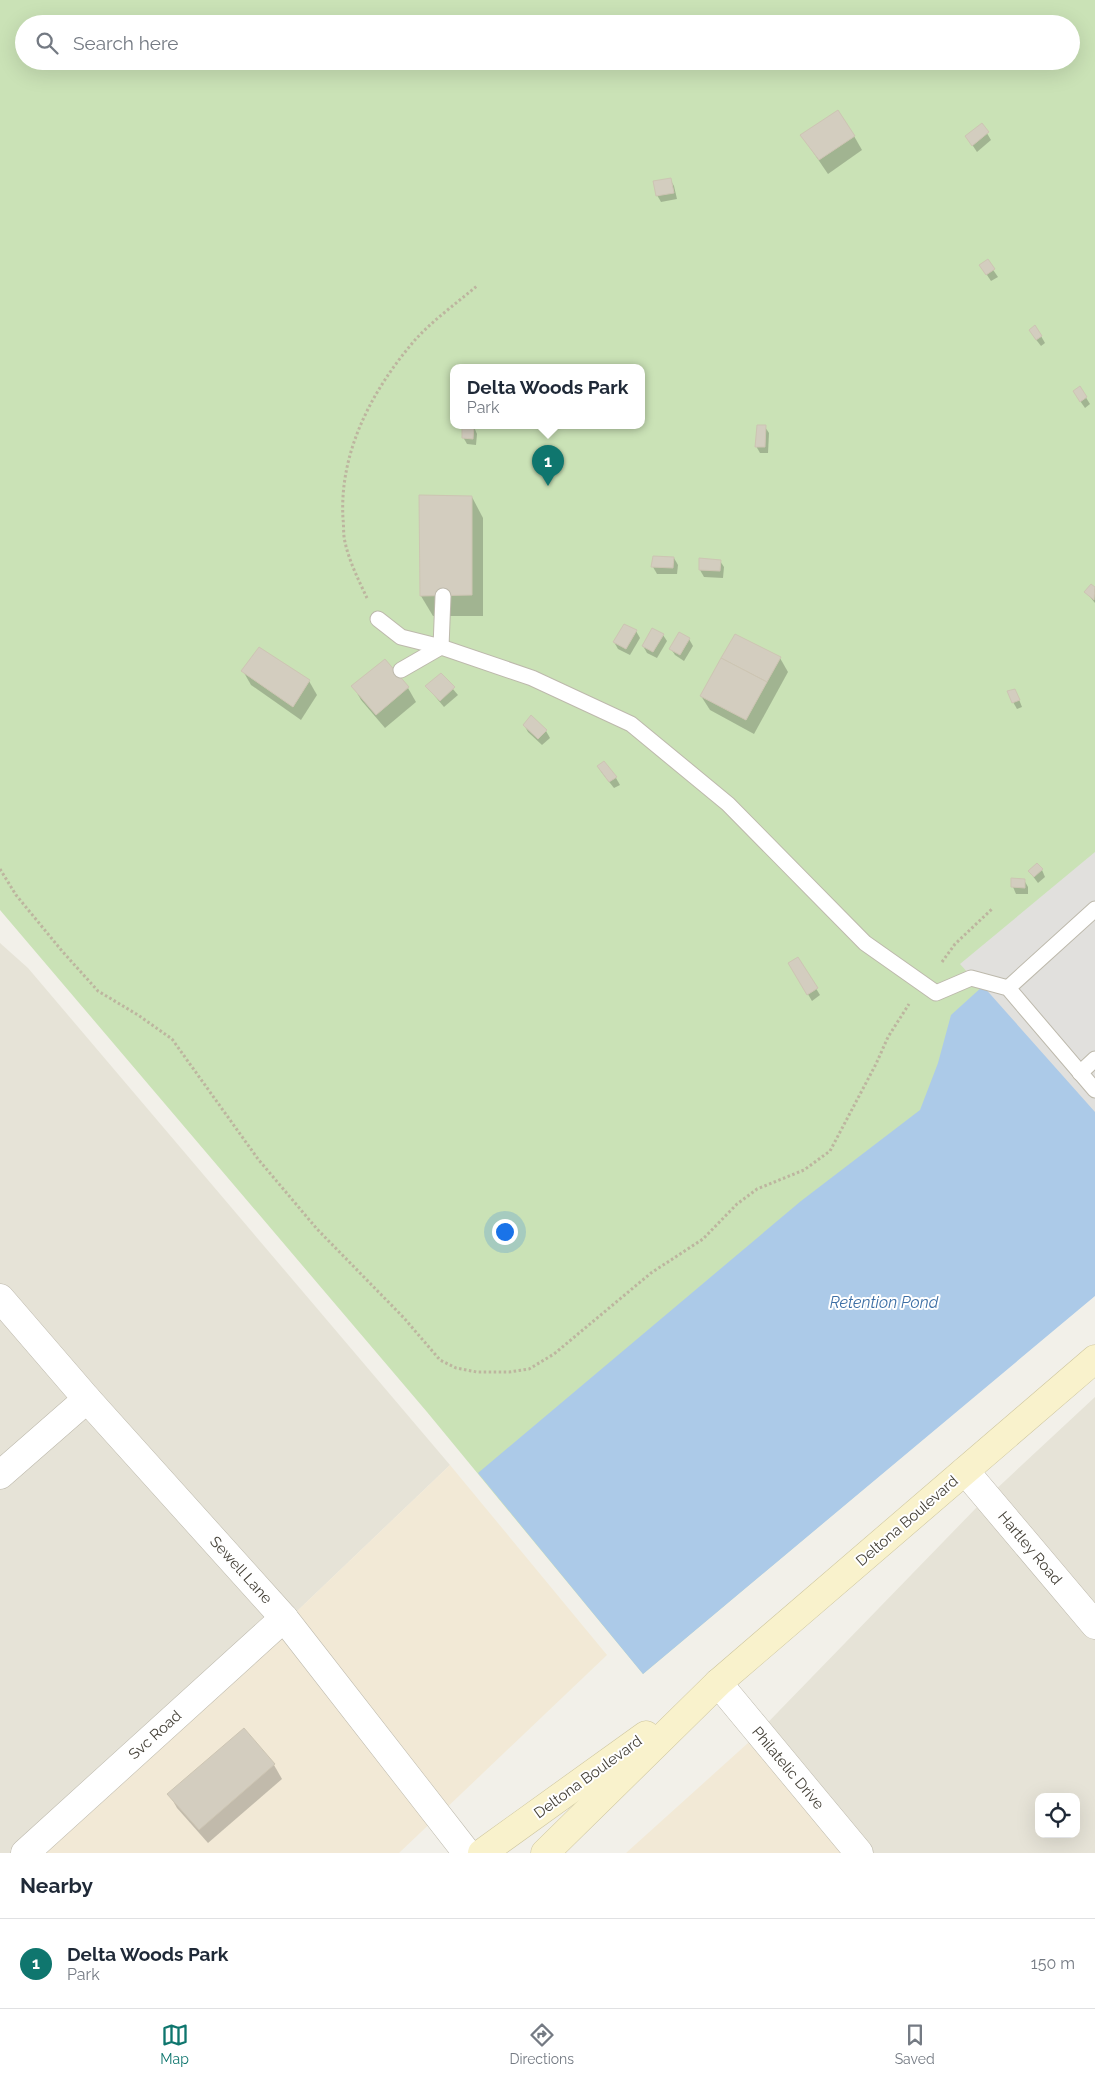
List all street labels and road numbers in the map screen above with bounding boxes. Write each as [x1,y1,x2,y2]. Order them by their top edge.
street label: Deltona Boulevard [852,1472,962,1570]
street label: Hartley Road [994,1508,1066,1588]
street label: Sewell Lane [206,1533,276,1608]
street label: Svc Road [125,1707,185,1763]
street label: Philatelic Drive [748,1723,828,1813]
street label: Deltona Boulevard [531,1732,645,1822]

